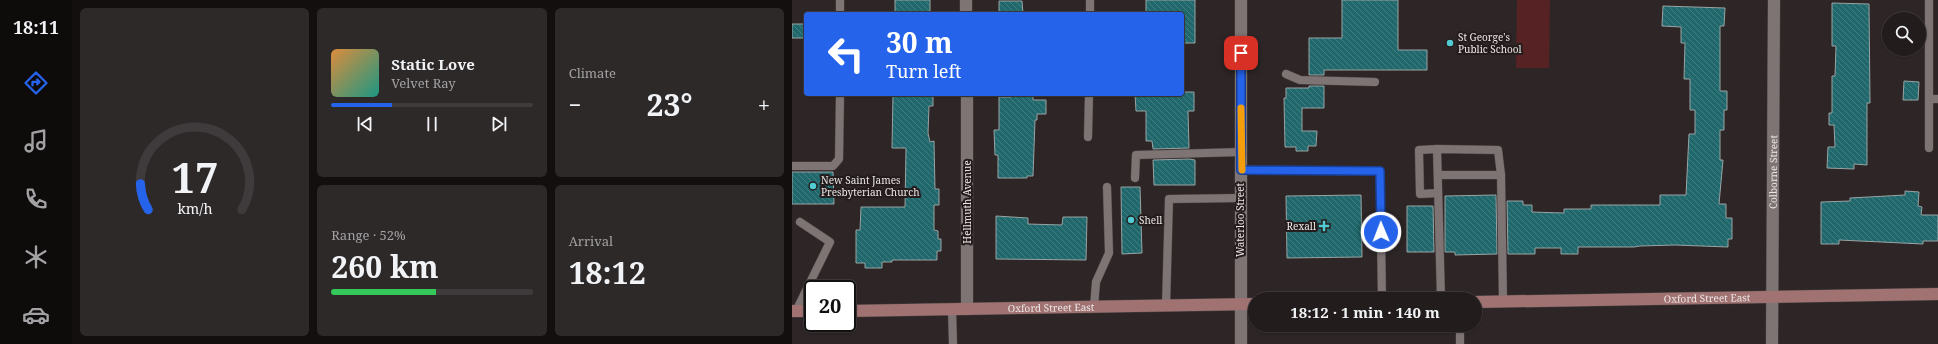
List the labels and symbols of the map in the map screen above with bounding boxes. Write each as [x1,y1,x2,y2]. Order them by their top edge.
place label: St George's Public School [1458,30,1522,56]
pin [1224,36,1258,70]
marker: St George's Public School [1445,38,1455,48]
street label: Colborne Street [1766,134,1780,209]
street label: Hellmuth Avenue [960,160,974,244]
place label: New Saint James Presbyterian Church [821,173,920,199]
marker: New Saint James Presbyterian Church [808,181,818,191]
street label: Waterloo Street [1233,182,1247,257]
position arrow [1360,211,1402,253]
place label: Shell [1139,213,1162,227]
marker: Shell [1126,215,1136,225]
place label: Rexall [1286,219,1316,233]
marker: Rexall [1319,221,1329,231]
speed limit sign: 20 [804,280,856,332]
street label: Oxford Street East [1664,290,1751,306]
street label: Oxford Street East [1008,300,1095,315]

